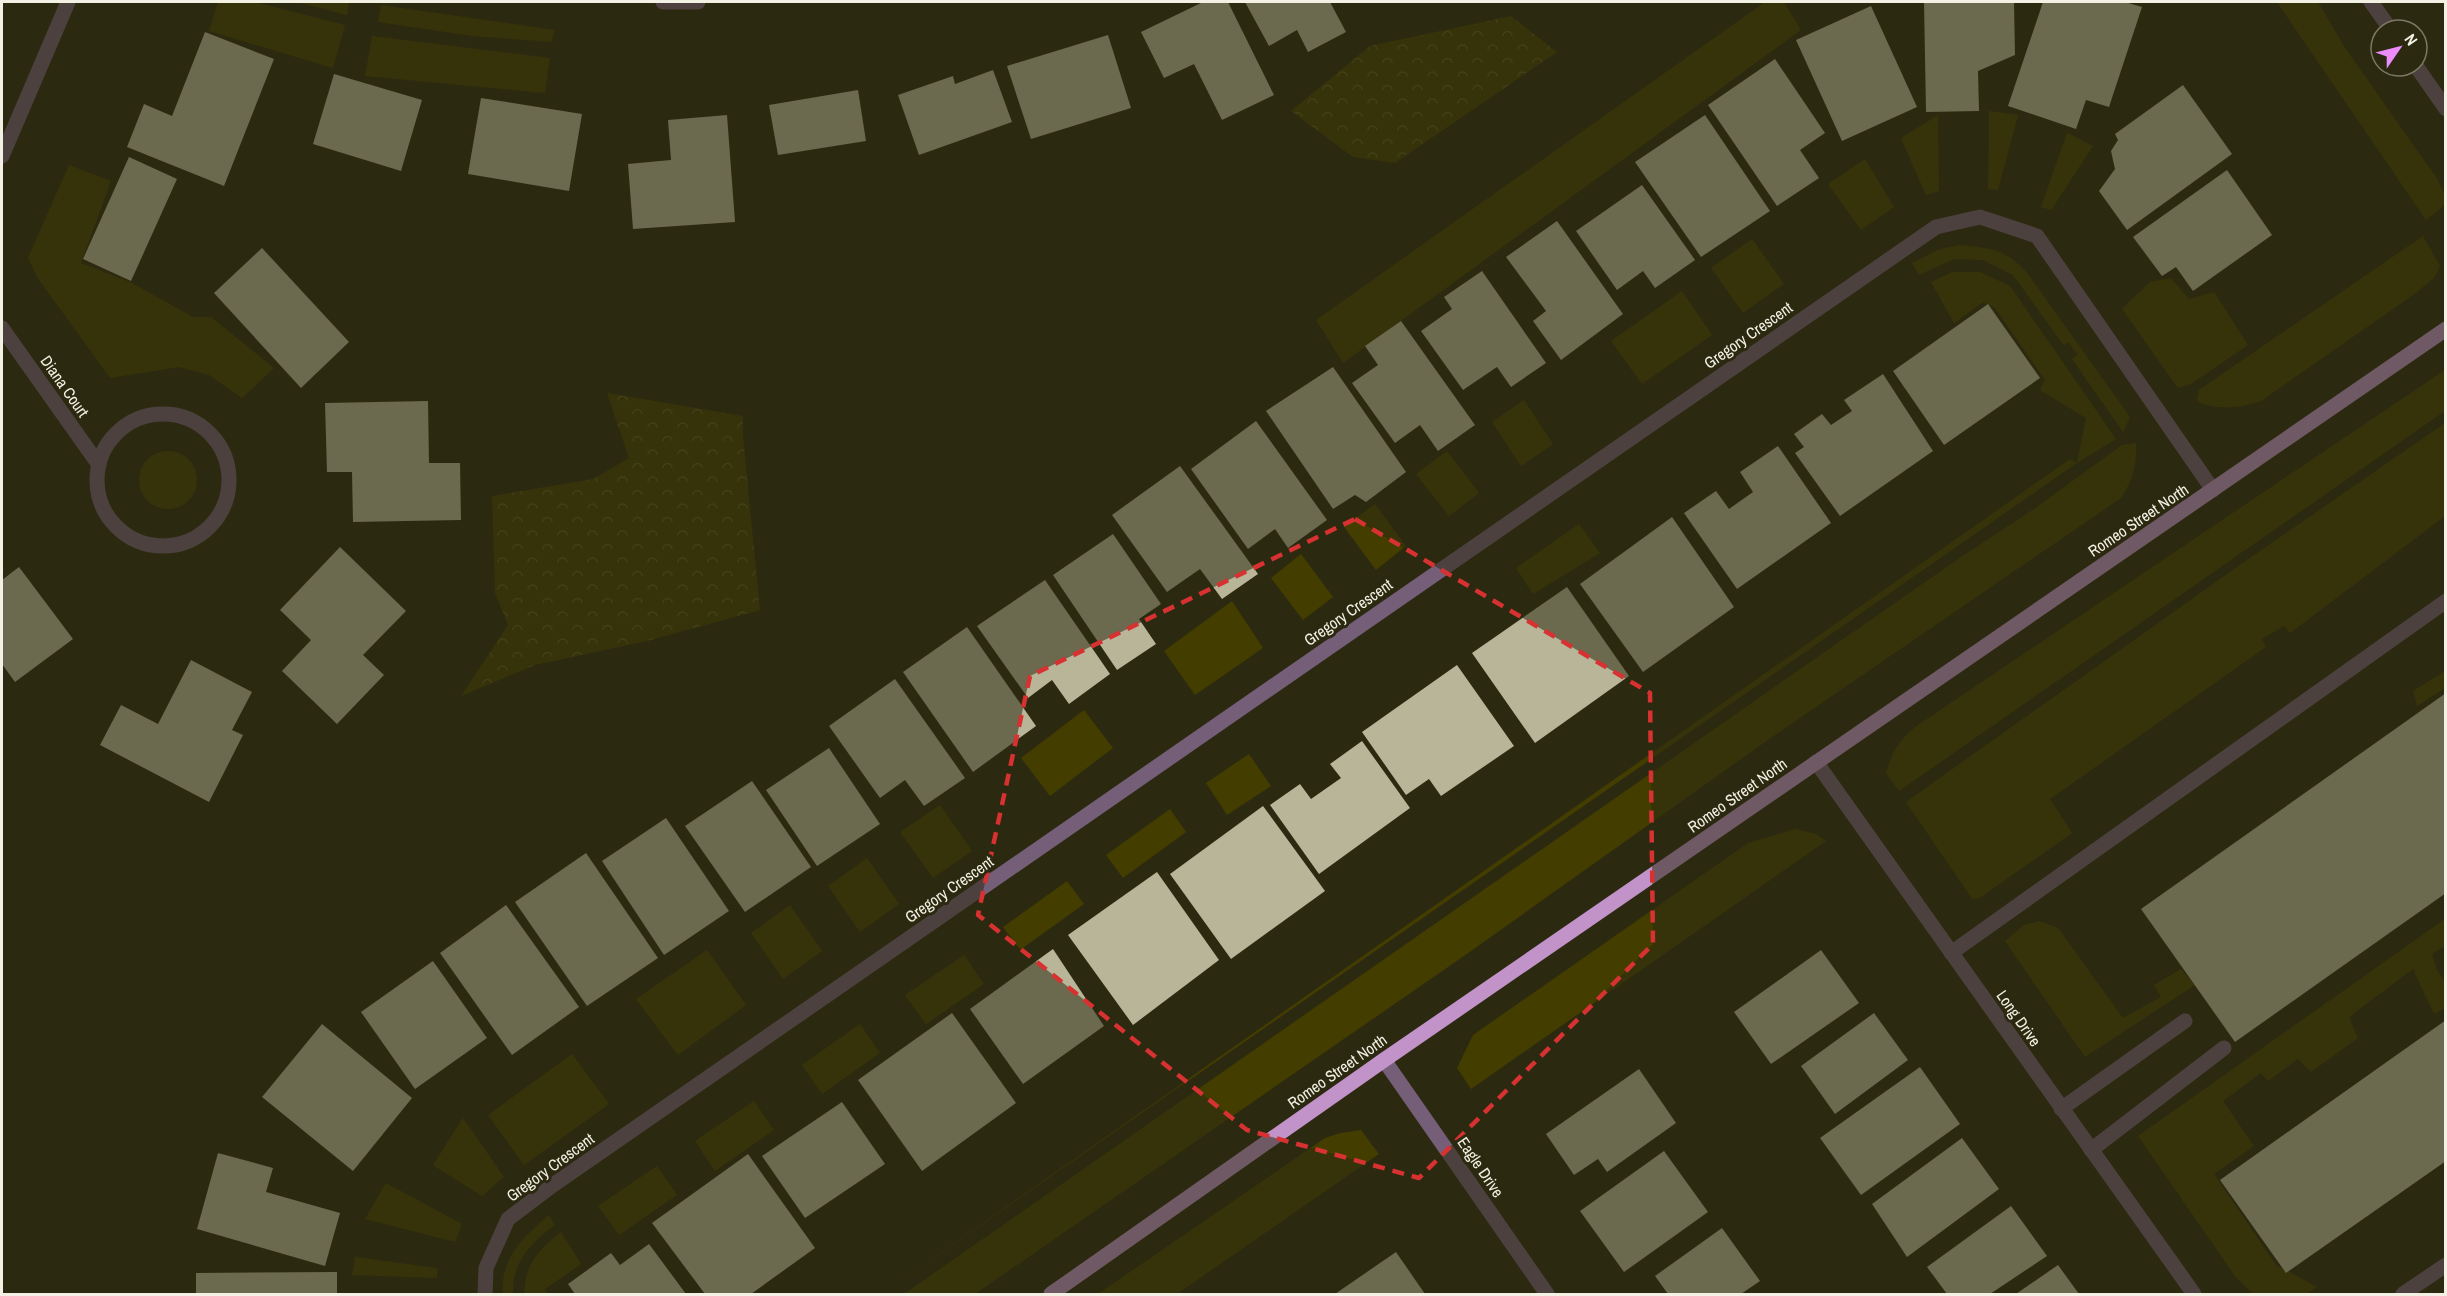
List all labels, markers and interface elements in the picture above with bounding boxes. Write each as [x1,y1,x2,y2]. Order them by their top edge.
north arrow [2369,18,2429,78]
text: N [2400,29,2423,50]
street label: Gregory Crescent [1699,296,1797,374]
street label: Diana Court [36,351,94,422]
street label: Romeo Street North [2083,478,2193,562]
street label: Gregory Crescent [1299,573,1397,651]
street label: Romeo Street North [1683,753,1791,837]
street label: Gregory Crescent [900,850,998,928]
street label: Long Drive [1992,985,2046,1051]
street label: Romeo Street North [1283,1029,1391,1113]
street label: Gregory Crescent [502,1127,599,1206]
street label: Eagle Drive [1453,1132,1509,1202]

